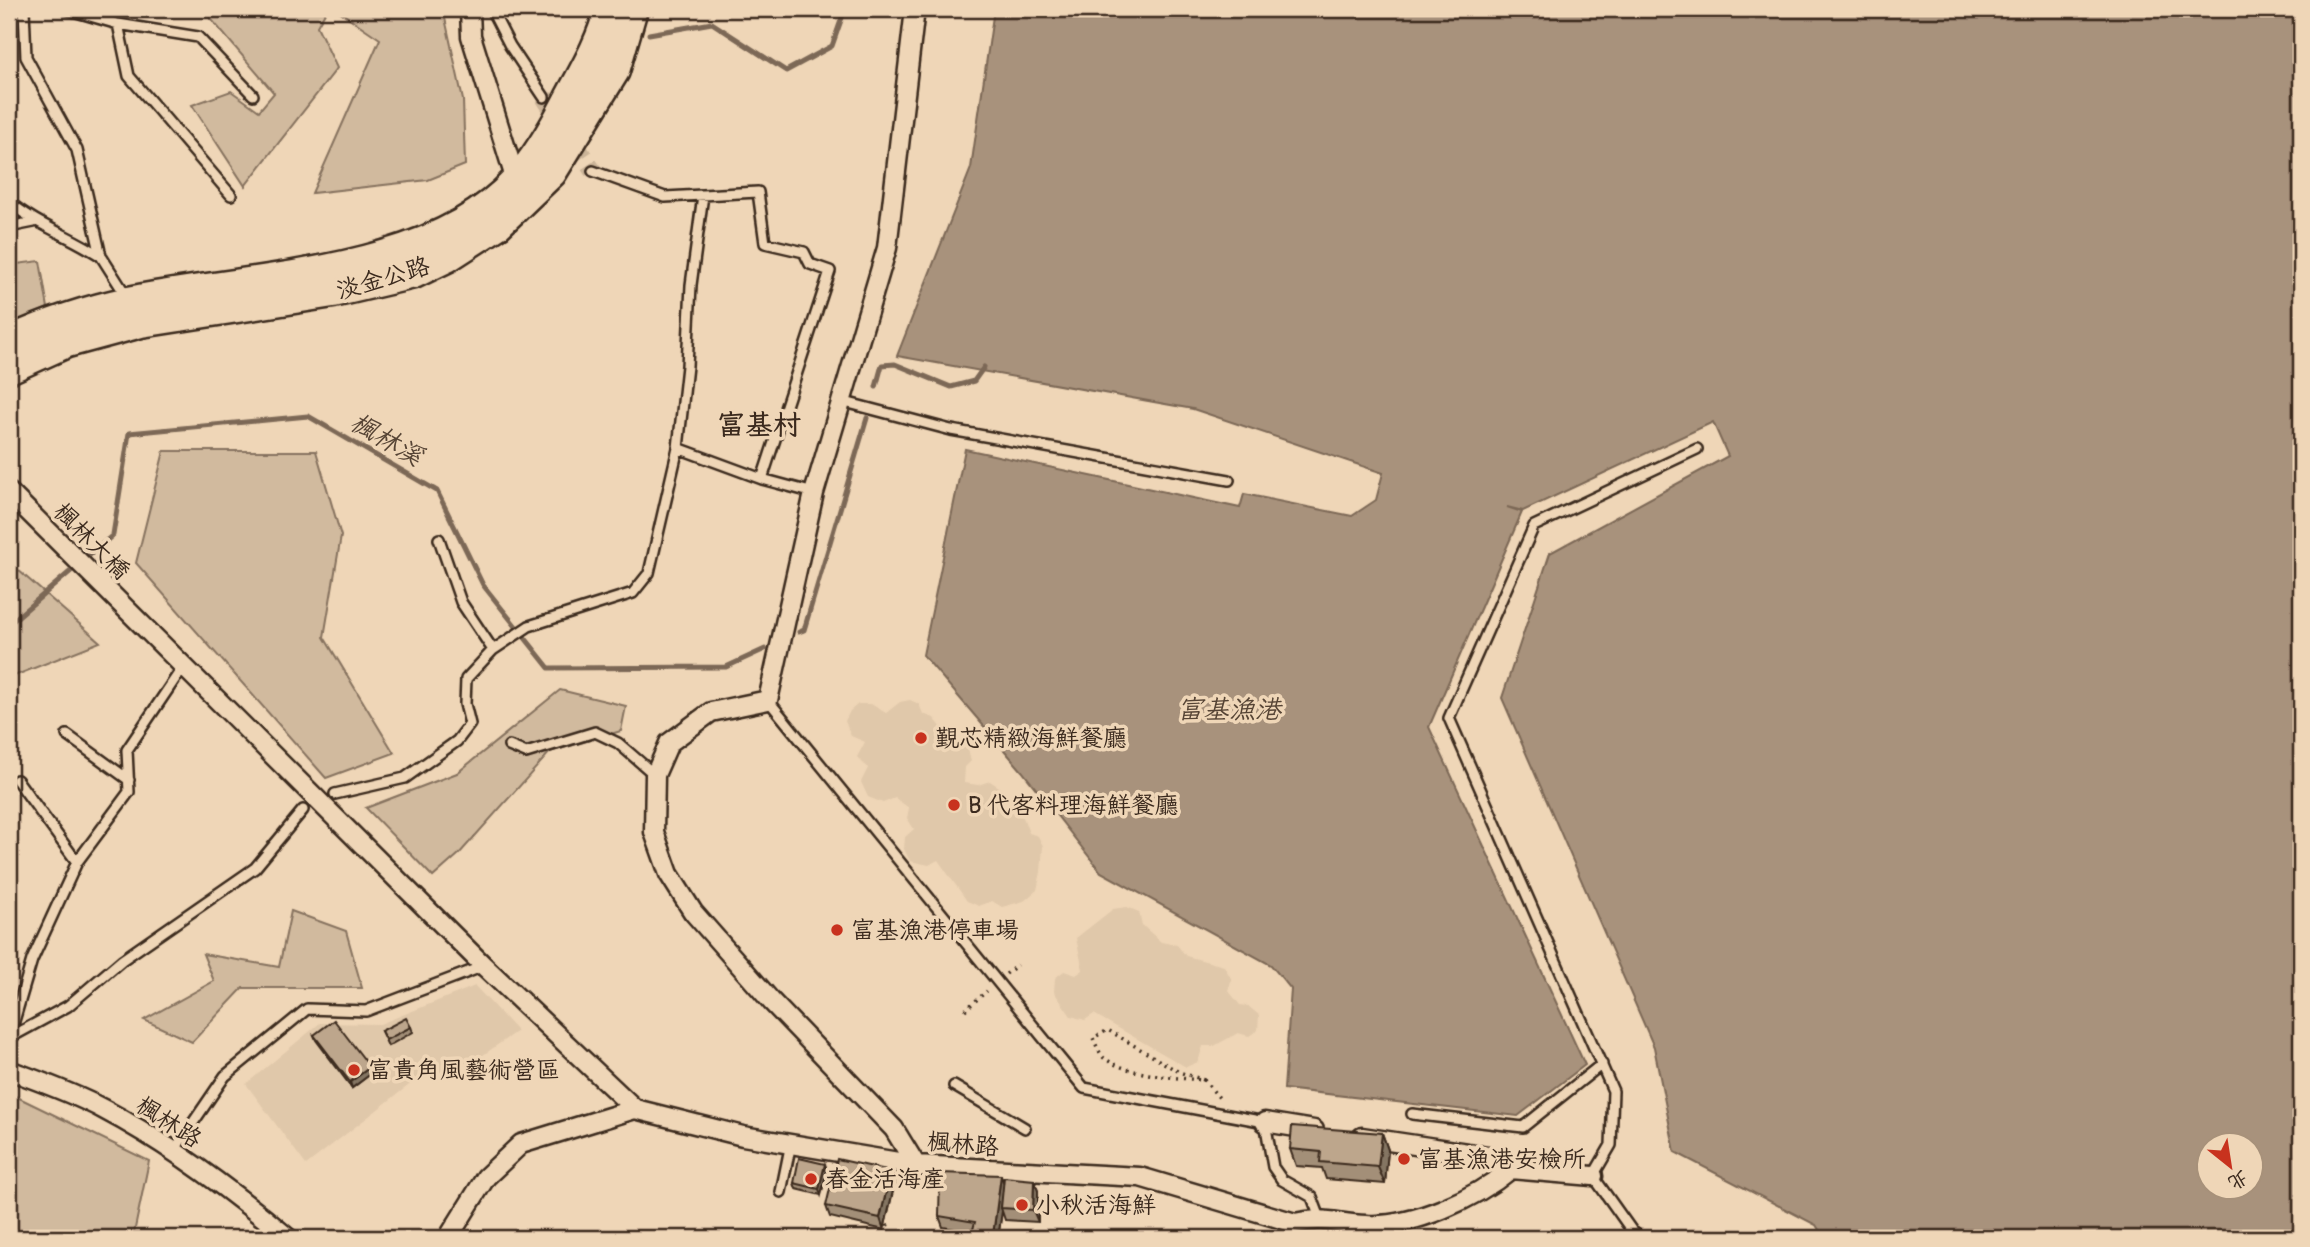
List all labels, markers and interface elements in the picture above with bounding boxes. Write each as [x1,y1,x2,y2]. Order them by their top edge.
street label: 淡金公路 [333,251,433,306]
water label: 楓林溪 [345,407,430,474]
district label: 富基村 [717,408,801,443]
street label: 楓林大橋 [47,497,136,586]
water label: 富基漁港 [1177,694,1284,726]
place label: 覲芯精緻海鮮餐廳 [935,724,1127,753]
marker: 覲芯精緻海鮮餐廳 [913,730,929,746]
place label: B 代客料理海鮮餐廳 [968,791,1179,820]
marker: B 代客料理海鮮餐廳 [946,797,962,813]
place label: 富基漁港停車場 [851,916,1019,945]
marker: 富基漁港停車場 [829,922,845,938]
place label: 富貴角風藝術營區 [368,1056,560,1085]
marker: 富貴角風藝術營區 [346,1062,362,1078]
street label: 楓林路 [131,1091,207,1154]
street label: 楓林路 [926,1127,1000,1162]
north arrow [2194,1132,2264,1202]
place label: 富基漁港安檢所 [1418,1145,1586,1174]
marker: 富基漁港安檢所 [1396,1151,1412,1167]
place label: 春金活海產 [825,1165,945,1194]
text: 北 [2224,1165,2252,1195]
marker: 春金活海產 [803,1171,819,1187]
place label: 小秋活海鮮 [1036,1191,1156,1220]
marker: 小秋活海鮮 [1014,1197,1030,1213]

